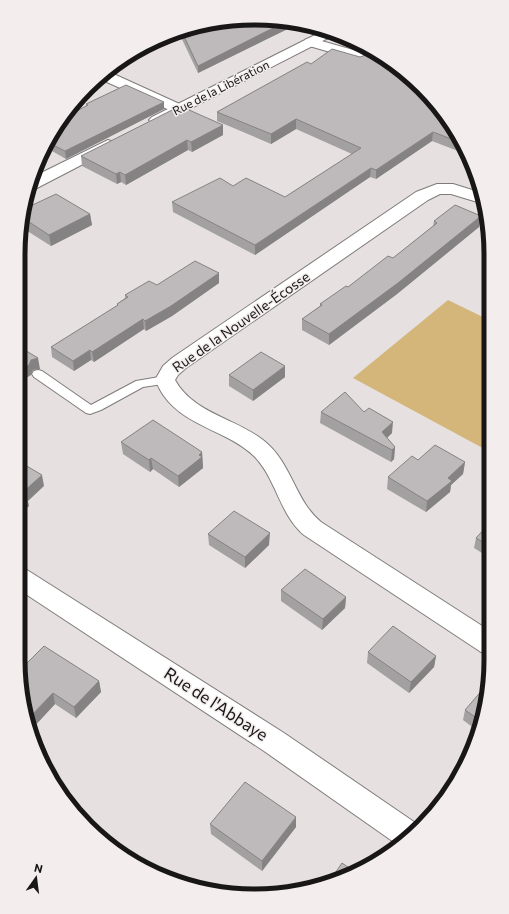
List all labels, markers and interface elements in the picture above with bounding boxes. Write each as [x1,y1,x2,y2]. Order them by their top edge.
street label: Rue de la Libération [170,57,271,118]
street label: Rue de la Nouvelle-Écosse [169,268,313,376]
street label: Rue de l'Abbaye [160,662,272,745]
north arrow [16,858,56,898]
text: N [33,861,44,875]

